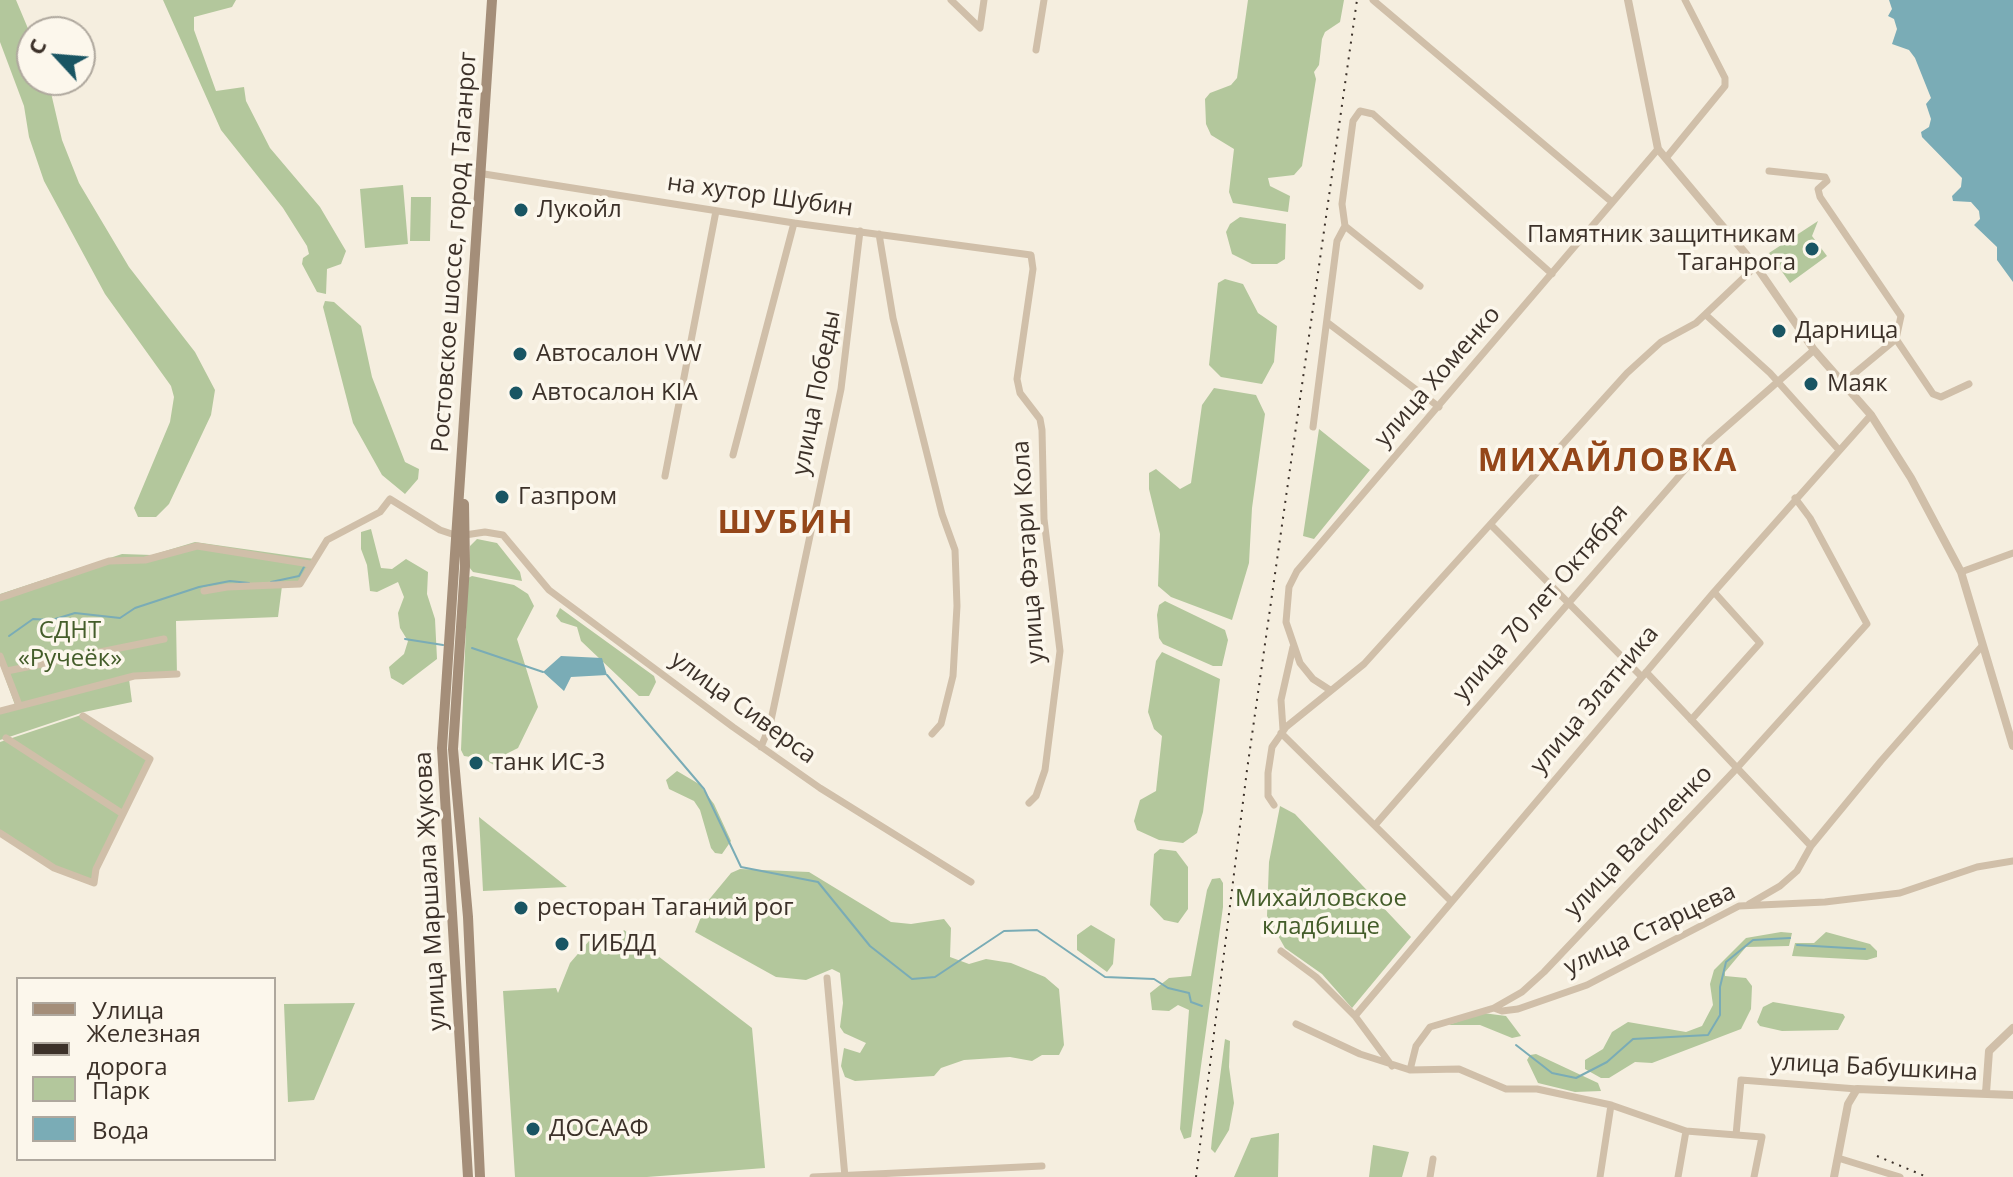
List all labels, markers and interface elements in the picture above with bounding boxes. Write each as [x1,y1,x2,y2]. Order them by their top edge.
north arrow [16,16,96,96]
text: С [20,33,53,59]
street label: Ростовское шоссе, город Таганрог [427,51,483,453]
street label: на хутор Шубин [665,169,855,223]
place label: Лукойл [537,196,622,224]
marker: Лукойл [512,201,530,219]
place label: Памятник защитникам Таганрога [1527,221,1796,277]
marker: Памятник защитникам Таганрога [1803,240,1821,258]
street label: улица Хоменко [1369,301,1507,453]
street label: улица Победы [787,308,847,478]
place label: Дарница [1795,317,1898,345]
marker: Дарница [1770,322,1788,340]
place label: Автосалон VW [536,340,702,368]
marker: Автосалон VW [511,345,529,363]
place label: Маяк [1827,370,1888,398]
marker: Маяк [1802,375,1820,393]
place label: Автосалон KIA [532,379,698,407]
marker: Автосалон KIA [507,384,525,402]
street label: улица Фэтари Кола [1007,440,1051,664]
district label: МИХАЙЛОВКА [1478,443,1738,481]
place label: Газпром [518,483,617,511]
marker: Газпром [493,488,511,506]
street label: улица 70 лет Октября [1447,498,1635,708]
district label: ШУБИН [718,505,854,543]
park label: СДНТ «Ручеёк» [18,617,122,673]
street label: улица Златника [1525,620,1665,780]
street label: улица Сиверса [665,646,821,770]
place label: танк ИС-3 [492,749,605,777]
street label: улица Маршала Жукова [409,751,453,1031]
marker: танк ИС-3 [467,754,485,772]
street label: улица Василенко [1559,760,1719,924]
street label: улица Старцева [1560,878,1740,982]
park label: Михайловское кладбище [1235,885,1407,941]
place label: ресторан Таганий рог [537,894,793,922]
marker: ресторан Таганий рог [512,899,530,917]
place label: ГИБДД [578,930,656,958]
marker: ГИБДД [553,935,571,953]
legend [16,977,276,1161]
text: Улица [92,993,164,1026]
text: Железная дорога [86,1016,201,1082]
street label: улица Бабушкина [1770,1048,1978,1088]
text: Парк [92,1073,150,1106]
text: Вода [92,1113,149,1146]
place label: ДОСААФ [549,1115,649,1143]
marker: ДОСААФ [524,1120,542,1138]

